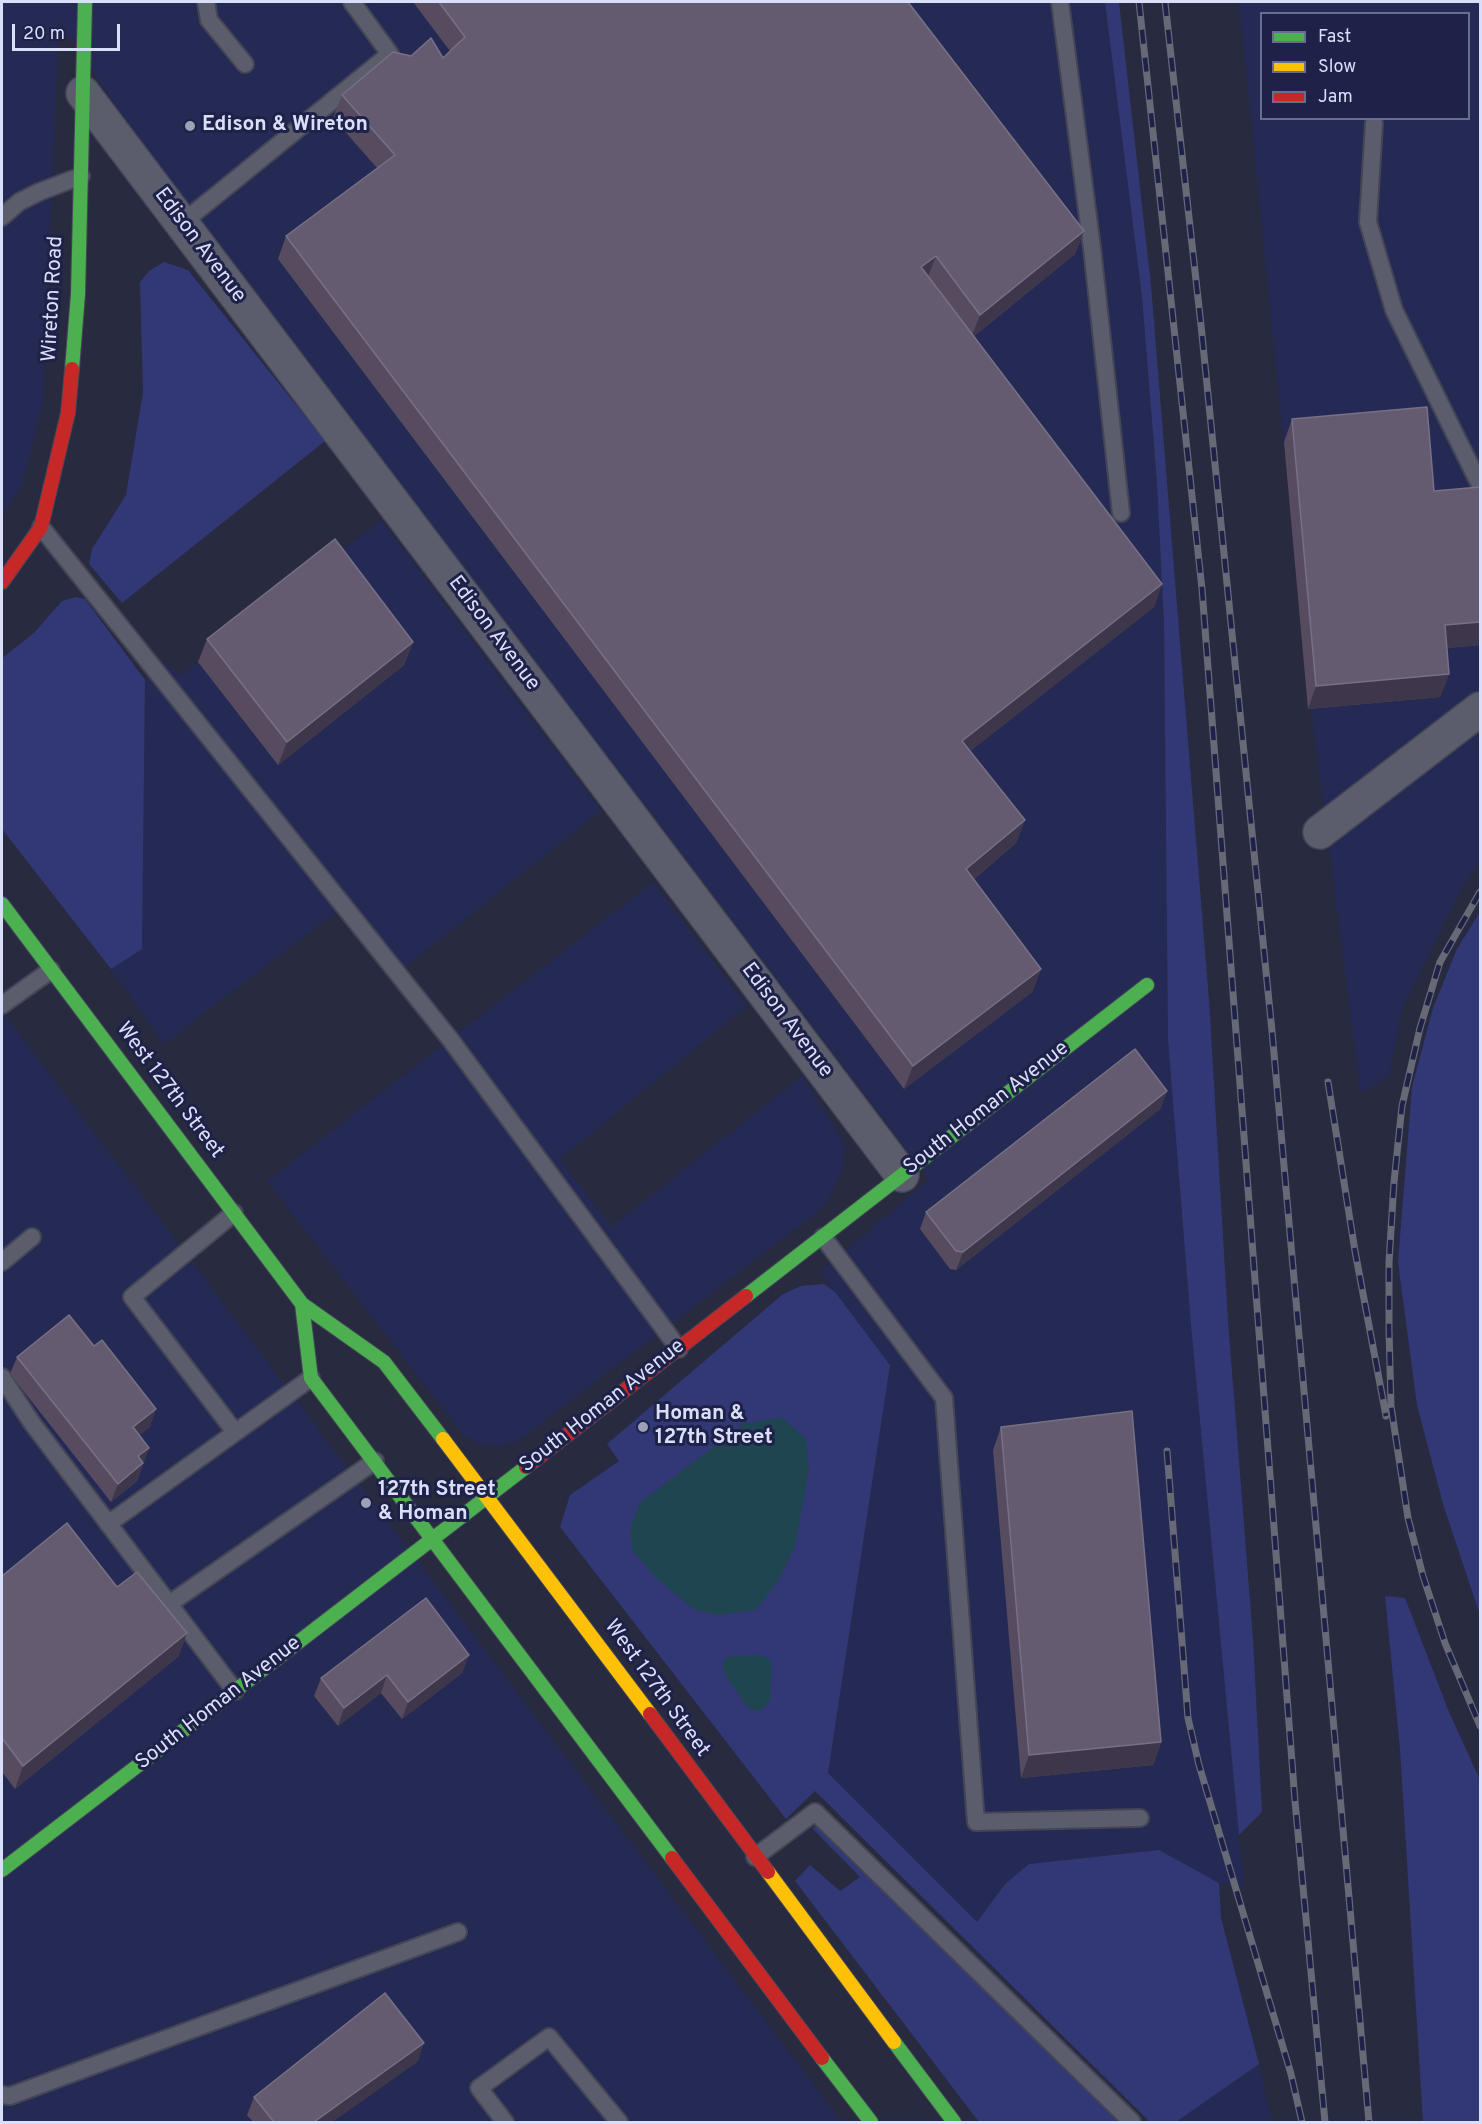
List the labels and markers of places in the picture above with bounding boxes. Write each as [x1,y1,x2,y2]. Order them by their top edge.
place label: Edison & Wireton [202,113,368,139]
marker: Edison & Wireton [183,119,197,133]
place label: Homan & 127th Street [655,1402,773,1452]
marker: Homan & 127th Street [636,1420,650,1434]
place label: 127th Street & Homan [378,1478,496,1528]
marker: 127th Street & Homan [359,1496,373,1510]

